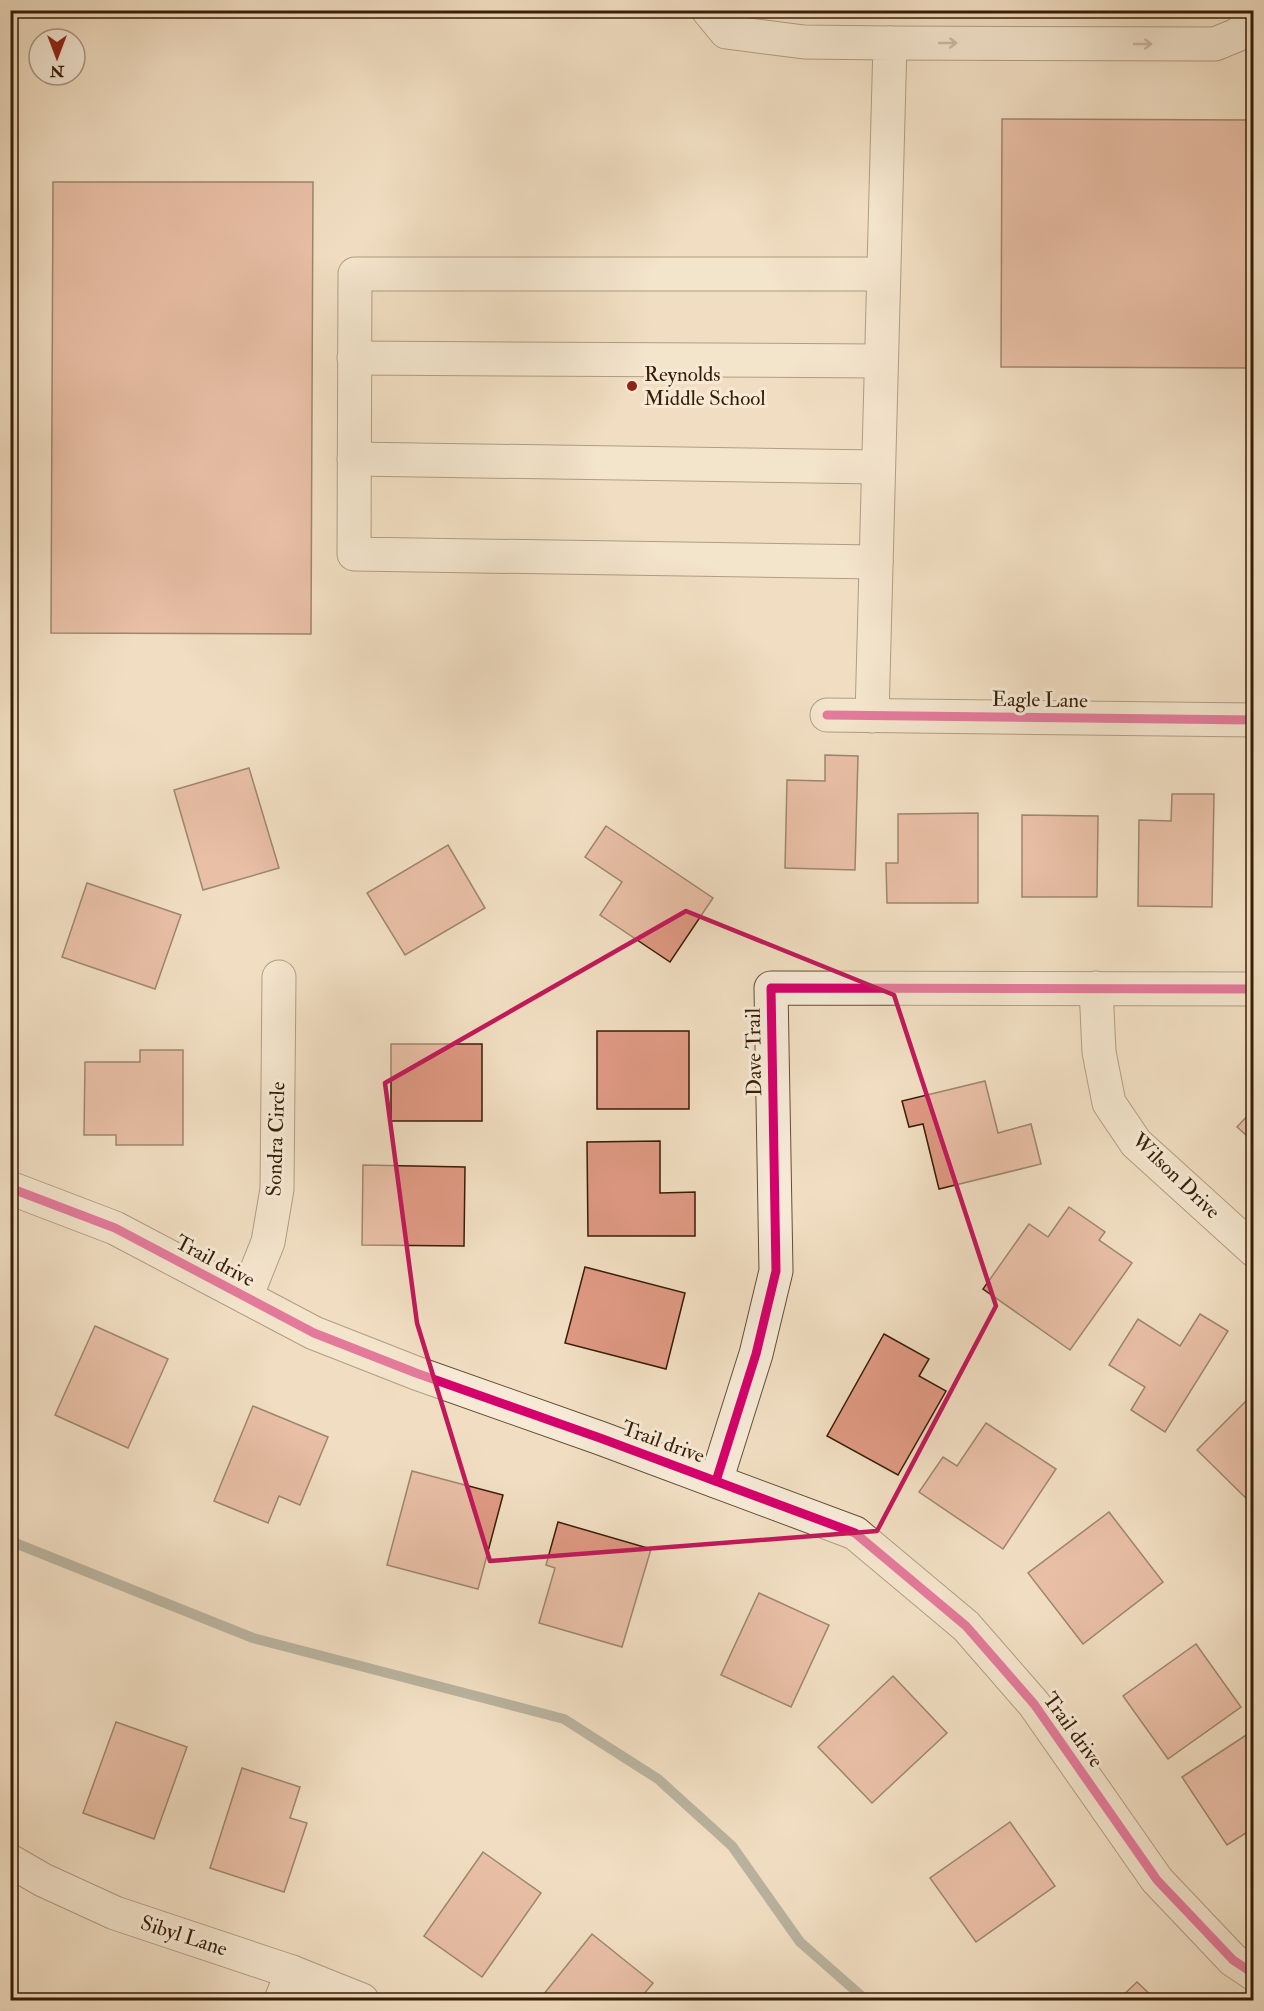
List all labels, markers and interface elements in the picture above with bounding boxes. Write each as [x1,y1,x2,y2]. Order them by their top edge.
north arrow [27,27,87,87]
one-way arrow [938,37,958,49]
one-way arrow [1133,38,1153,50]
text: N [49,61,65,81]
place label: Reynolds Middle School [644,361,766,412]
marker: Reynolds Middle School [625,379,639,393]
street label: Eagle Lane [992,686,1088,714]
street label: Dave Trail [740,1007,768,1096]
street label: Sondra Circle [261,1081,292,1197]
street label: Wilson Drive [1125,1126,1226,1225]
street label: Trail drive [170,1229,260,1293]
street label: Trail drive [618,1415,708,1470]
street label: Trail drive [1037,1687,1109,1773]
street label: Sibyl Lane [137,1909,231,1963]

